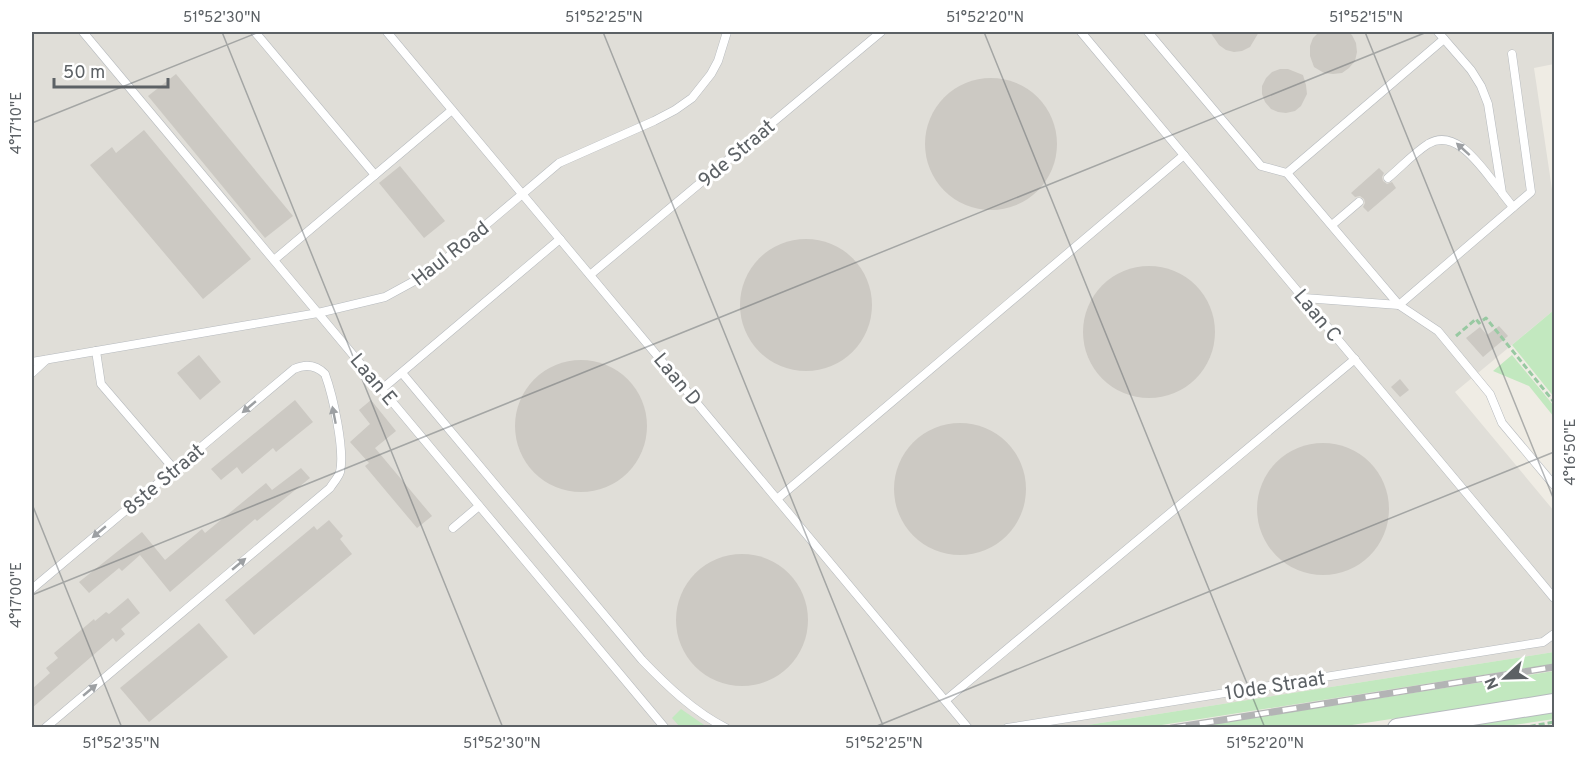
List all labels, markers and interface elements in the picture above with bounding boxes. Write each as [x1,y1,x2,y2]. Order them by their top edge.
text: 51°52'30"N [183,9,261,28]
text: 51°52'25"N [565,9,643,28]
text: 51°52'20"N [946,9,1024,28]
text: 51°52'15"N [1329,9,1403,28]
scale bar [54,51,168,89]
text: 50 m [63,62,105,85]
text: 4°17'10"E [8,92,27,154]
street label: 9de Straat [693,115,781,194]
one-way arrow [1456,143,1471,156]
street label: Haul Road [407,216,495,293]
street label: Laan C [1287,284,1346,348]
street label: Laan D [647,348,706,412]
street label: Laan E [343,349,402,412]
one-way arrow [242,400,257,413]
one-way arrow [329,405,338,424]
text: 4°16'50"E [1562,418,1581,486]
street label: 8ste Straat [118,439,210,522]
one-way arrow [92,525,107,538]
one-way arrow [232,559,247,571]
text: 4°17'00"E [8,562,27,628]
north arrow [1475,648,1535,708]
street label: 10de Straat [1223,666,1327,708]
text: N [1482,674,1504,692]
one-way arrow [82,684,97,697]
text: 51°52'35"N [82,735,160,754]
text: 51°52'30"N [463,735,541,754]
text: 51°52'25"N [845,735,923,754]
text: 51°52'20"N [1226,735,1304,754]

